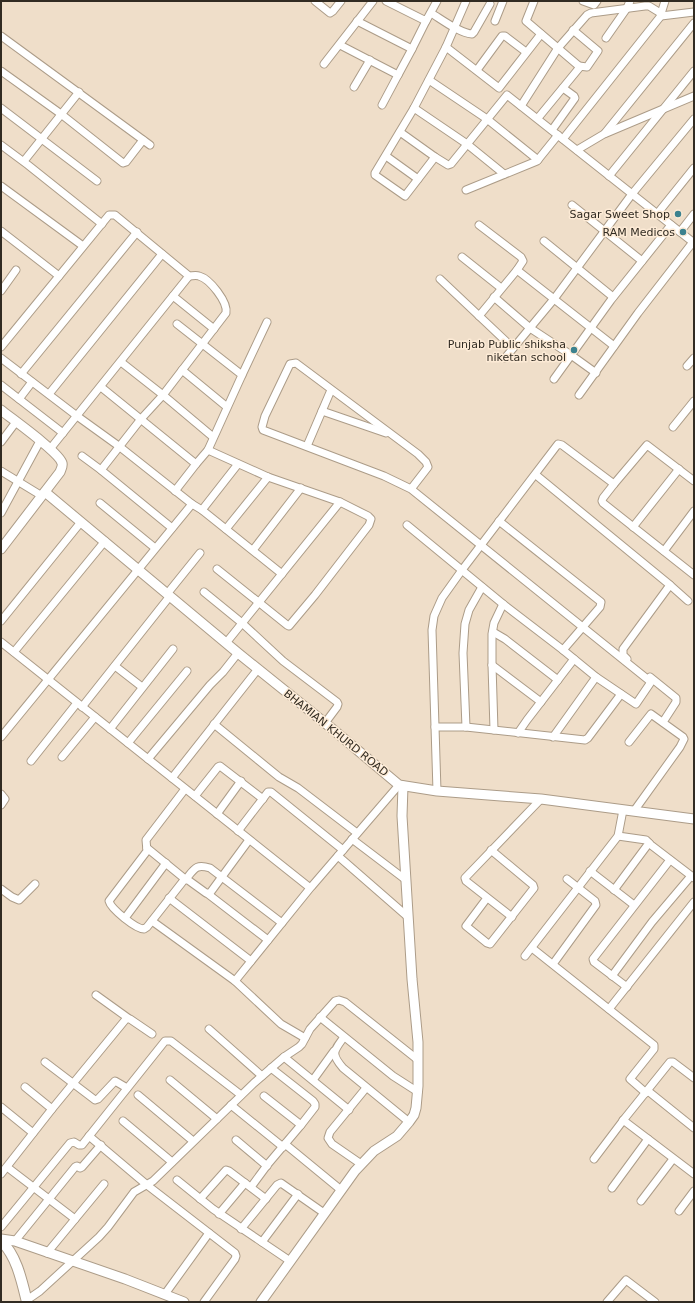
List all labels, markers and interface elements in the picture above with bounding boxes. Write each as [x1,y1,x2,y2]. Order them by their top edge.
place label: Sagar Sweet Shop [570,208,670,221]
marker: Sagar Sweet Shop [673,209,683,219]
place label: RAM Medicos [602,226,675,239]
marker: RAM Medicos [678,227,688,237]
place label: Punjab Public shiksha niketan school [448,338,566,364]
marker: Punjab Public shiksha niketan school [569,345,579,355]
street label: BHAMIAN KHURD ROAD [281,687,391,779]

